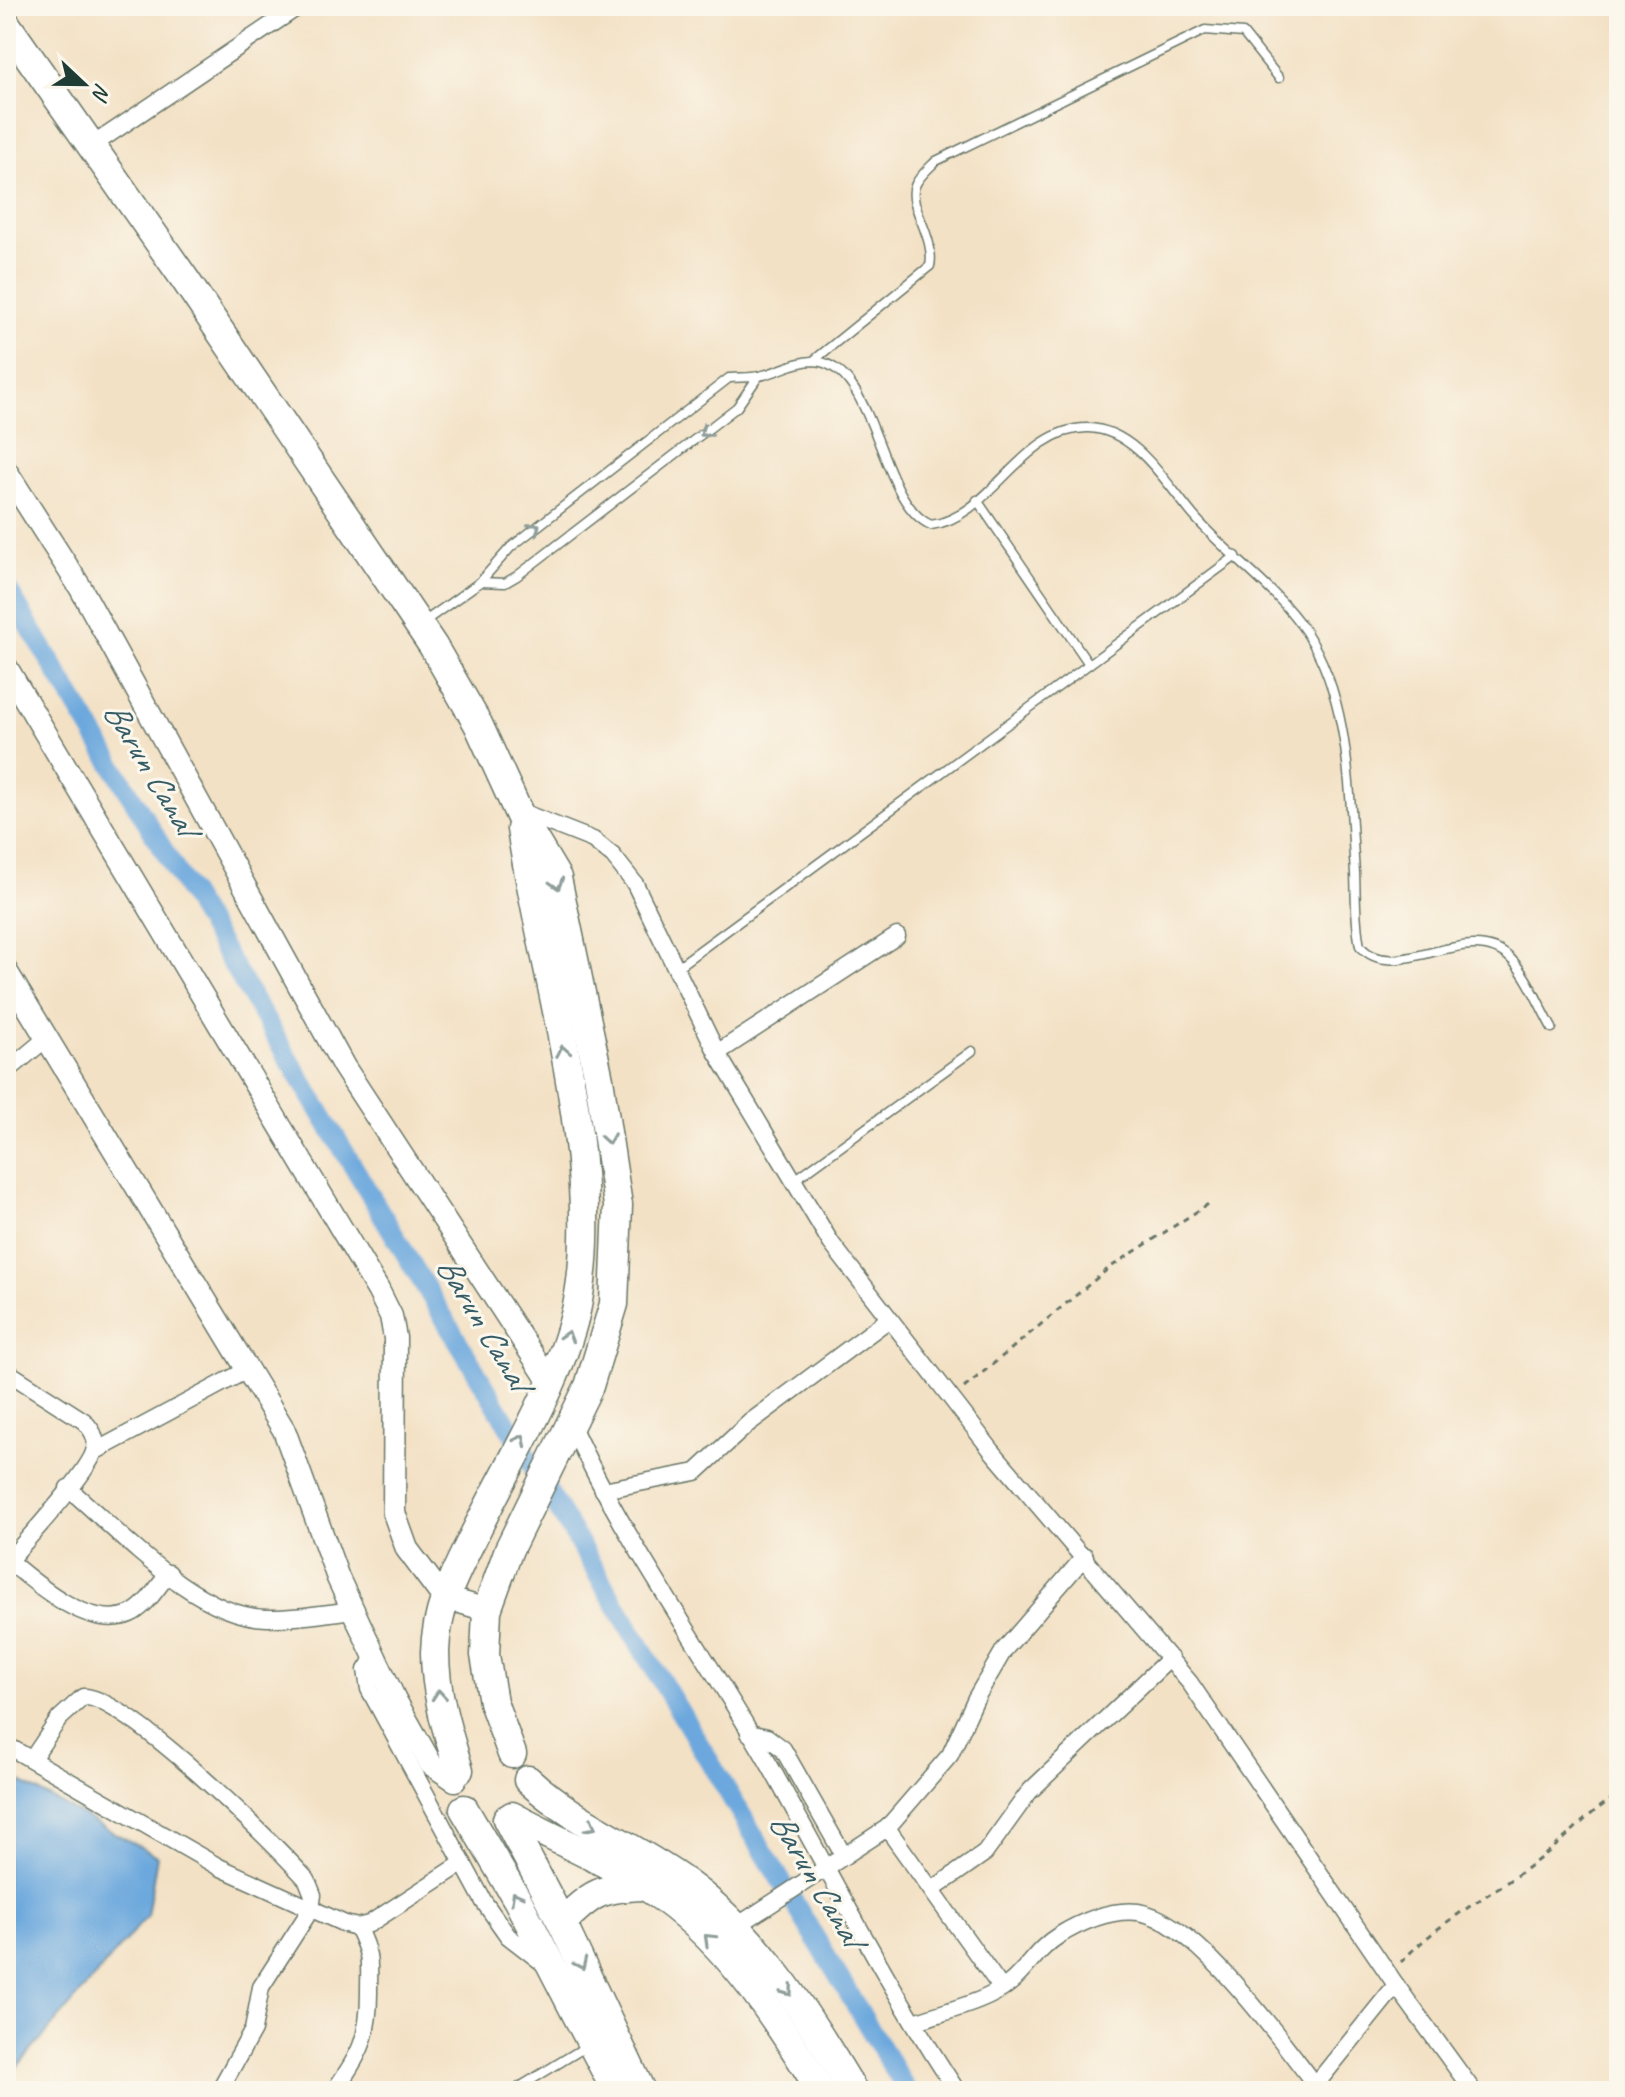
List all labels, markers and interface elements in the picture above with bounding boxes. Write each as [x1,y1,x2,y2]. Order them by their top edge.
north arrow [44,44,124,124]
text: N [85,80,117,106]
one-way arrow [699,423,714,437]
one-way arrow [526,523,541,537]
water label: Barun Canal [94,693,213,851]
one-way arrow [547,877,563,891]
one-way arrow [555,1045,572,1058]
one-way arrow [599,1132,616,1146]
water label: Barun Canal [427,1248,546,1406]
one-way arrow [558,1329,574,1343]
one-way arrow [511,1434,526,1449]
one-way arrow [430,1688,447,1701]
water label: Barun Canal [760,1804,879,1962]
one-way arrow [583,1816,597,1831]
one-way arrow [510,1891,525,1906]
one-way arrow [703,1934,718,1948]
one-way arrow [571,1955,587,1970]
one-way arrow [778,1983,792,1997]

